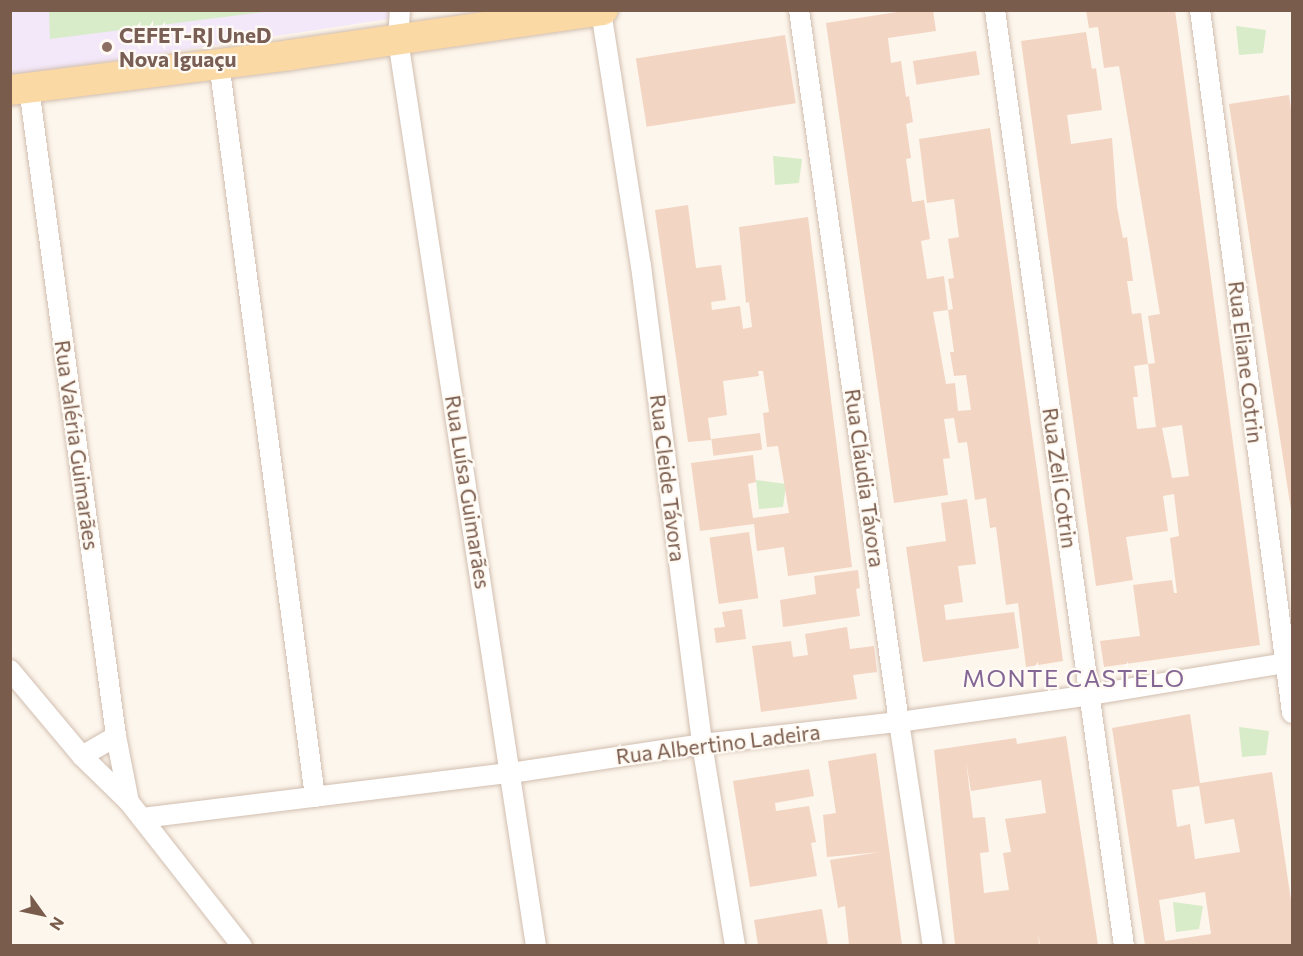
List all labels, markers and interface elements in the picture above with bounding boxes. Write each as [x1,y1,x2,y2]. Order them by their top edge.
place label: CEFET-RJ UneD Nova Iguaçu [119,22,271,72]
marker: CEFET-RJ UneD Nova Iguaçu [100,40,114,54]
street label: Rua Eliane Cotrin [1224,279,1268,445]
street label: Rua Valéria Guimarães [50,338,104,552]
street label: Rua Cláudia Távora [840,387,890,569]
street label: Rua Luísa Guimarães [440,393,496,591]
street label: Rua Cleide Távora [645,393,691,563]
street label: Rua Zeli Cotrin [1038,406,1082,550]
district label: MONTE CASTELO [962,664,1186,692]
street label: Rua Albertino Ladeira [614,719,822,769]
north arrow [12,884,72,944]
text: N [46,914,69,934]

